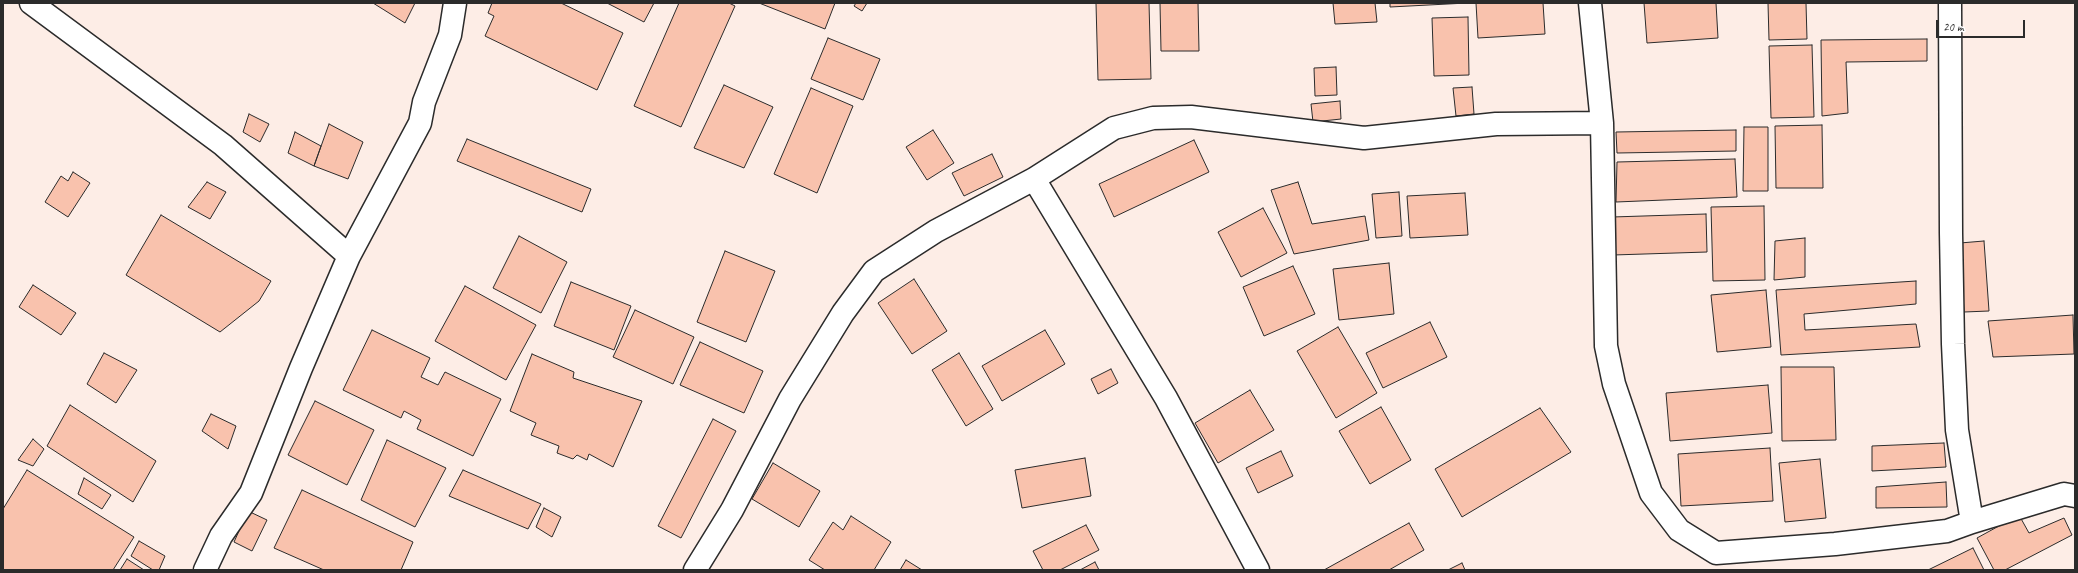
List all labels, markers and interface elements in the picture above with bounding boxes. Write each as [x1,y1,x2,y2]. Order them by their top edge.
scale bar [1938,12,2027,38]
text: 20 m [1943,19,1963,35]

